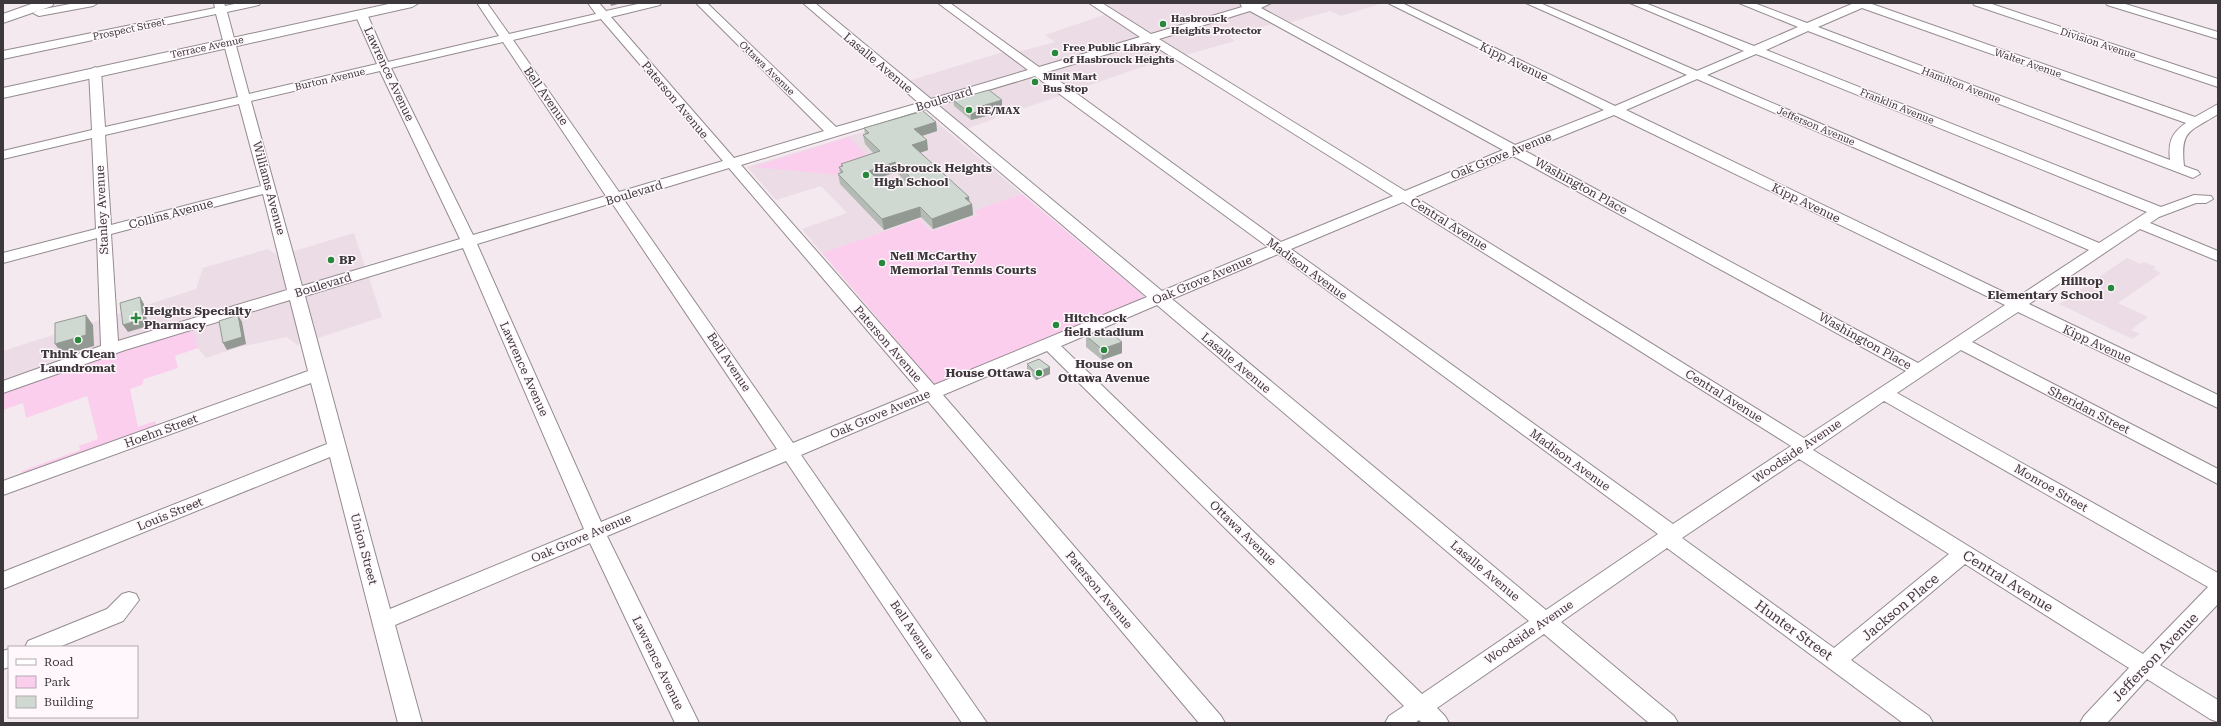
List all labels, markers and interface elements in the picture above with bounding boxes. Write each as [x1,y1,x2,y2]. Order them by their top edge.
place label: Hasbrouck Heights Protector [1171,13,1262,36]
street label: Prospect Street [92,16,167,42]
marker: Hasbrouck Heights Protector [1158,19,1168,29]
street label: Lawrence Avenue [361,25,417,124]
street label: Division Avenue [2059,26,2138,61]
street label: Lasalle Avenue [840,30,916,96]
street label: Terrace Avenue [169,34,245,60]
street label: Ottawa Avenue [737,39,797,98]
street label: Kipp Avenue [1478,39,1551,85]
place label: Free Public Library of Hasbrouck Heights [1063,42,1175,65]
street label: Walter Avenue [1993,46,2063,80]
marker: Free Public Library of Hasbrouck Heights [1050,48,1060,58]
street label: Paterson Avenue [639,59,712,142]
street label: Bell Avenue [521,64,571,128]
street label: Burton Avenue [294,65,367,92]
street label: Hamilton Avenue [1920,65,2002,105]
place label: Minit Mart Bus Stop [1043,71,1097,94]
marker: Minit Mart Bus Stop [1030,77,1040,87]
street label: Boulevard [914,84,974,114]
street label: Franklin Avenue [1858,86,1936,126]
marker: RE/MAX [964,105,974,115]
place label: RE/MAX [977,105,1021,116]
street label: Jefferson Avenue [1775,105,1857,148]
street label: Oak Grove Avenue [1449,129,1554,183]
street label: Williams Avenue [250,140,288,237]
street label: Washington Place [1532,155,1630,217]
place label: Hasbrouck Heights High School [874,161,992,189]
street label: Stanley Avenue [93,165,111,255]
marker: Hasbrouck Heights High School [861,170,871,180]
street label: Boulevard [604,178,664,208]
street label: Kipp Avenue [1770,180,1843,226]
street label: Central Avenue [1408,195,1491,254]
street label: Collins Avenue [127,196,215,232]
street label: Madison Avenue [1264,235,1350,303]
place label: Neil McCarthy Memorial Tennis Courts [890,249,1036,277]
street label: Oak Grove Avenue [1150,252,1255,307]
place label: BP [339,253,357,267]
marker: BP [326,255,336,265]
marker: Neil McCarthy Memorial Tennis Courts [877,258,887,268]
street label: Boulevard [293,270,353,300]
place label: Hilltop Elementary School [1988,274,2103,302]
marker: Hilltop Elementary School [2106,283,2116,293]
street label: Paterson Avenue [851,303,925,385]
place label: Heights Specialty Pharmacy [144,304,252,332]
street label: Washington Place [1816,310,1914,372]
place label: Hitchcock field stadium [1064,311,1144,339]
marker: Heights Specialty Pharmacy [131,313,141,323]
street label: Lawrence Avenue [497,319,551,419]
marker: Hitchcock field stadium [1051,320,1061,330]
street label: Kipp Avenue [2060,322,2134,366]
street label: Bell Avenue [704,330,754,394]
street label: Lasalle Avenue [1198,330,1274,396]
marker: Think Clean Laundromat [73,335,83,345]
marker: House on Ottawa Avenue [1099,345,1109,355]
place label: Think Clean Laundromat [40,347,116,375]
place label: House on Ottawa Avenue [1058,357,1150,385]
place label: House Ottawa [946,366,1031,380]
street label: Central Avenue [1683,367,1766,426]
marker: House Ottawa [1034,368,1044,378]
street label: Sheridan Street [2046,383,2133,437]
street label: Oak Grove Avenue [828,386,933,441]
street label: Hoehn Street [123,411,200,451]
street label: Woodside Avenue [1750,416,1844,486]
street label: Madison Avenue [1527,426,1613,494]
street label: Monroe Street [2012,461,2091,515]
street label: Louis Street [135,494,205,533]
street label: Ottawa Avenue [1207,498,1280,569]
street label: Oak Grove Avenue [529,510,634,565]
street label: Union Street [348,512,380,587]
street label: Lasalle Avenue [1447,538,1523,604]
street label: Central Avenue [1960,547,2056,615]
street label: Paterson Avenue [1063,549,1136,632]
street label: Jackson Place [1858,570,1942,644]
street label: Woodside Avenue [1482,597,1576,667]
street label: Hunter Street [1752,597,1836,663]
street label: Bell Avenue [887,598,937,662]
street label: Jefferson Avenue [2109,609,2202,705]
street label: Lawrence Avenue [629,614,687,712]
legend [8,646,138,718]
text: Road [44,655,74,669]
text: Park [44,675,71,689]
text: Building [44,695,93,709]

